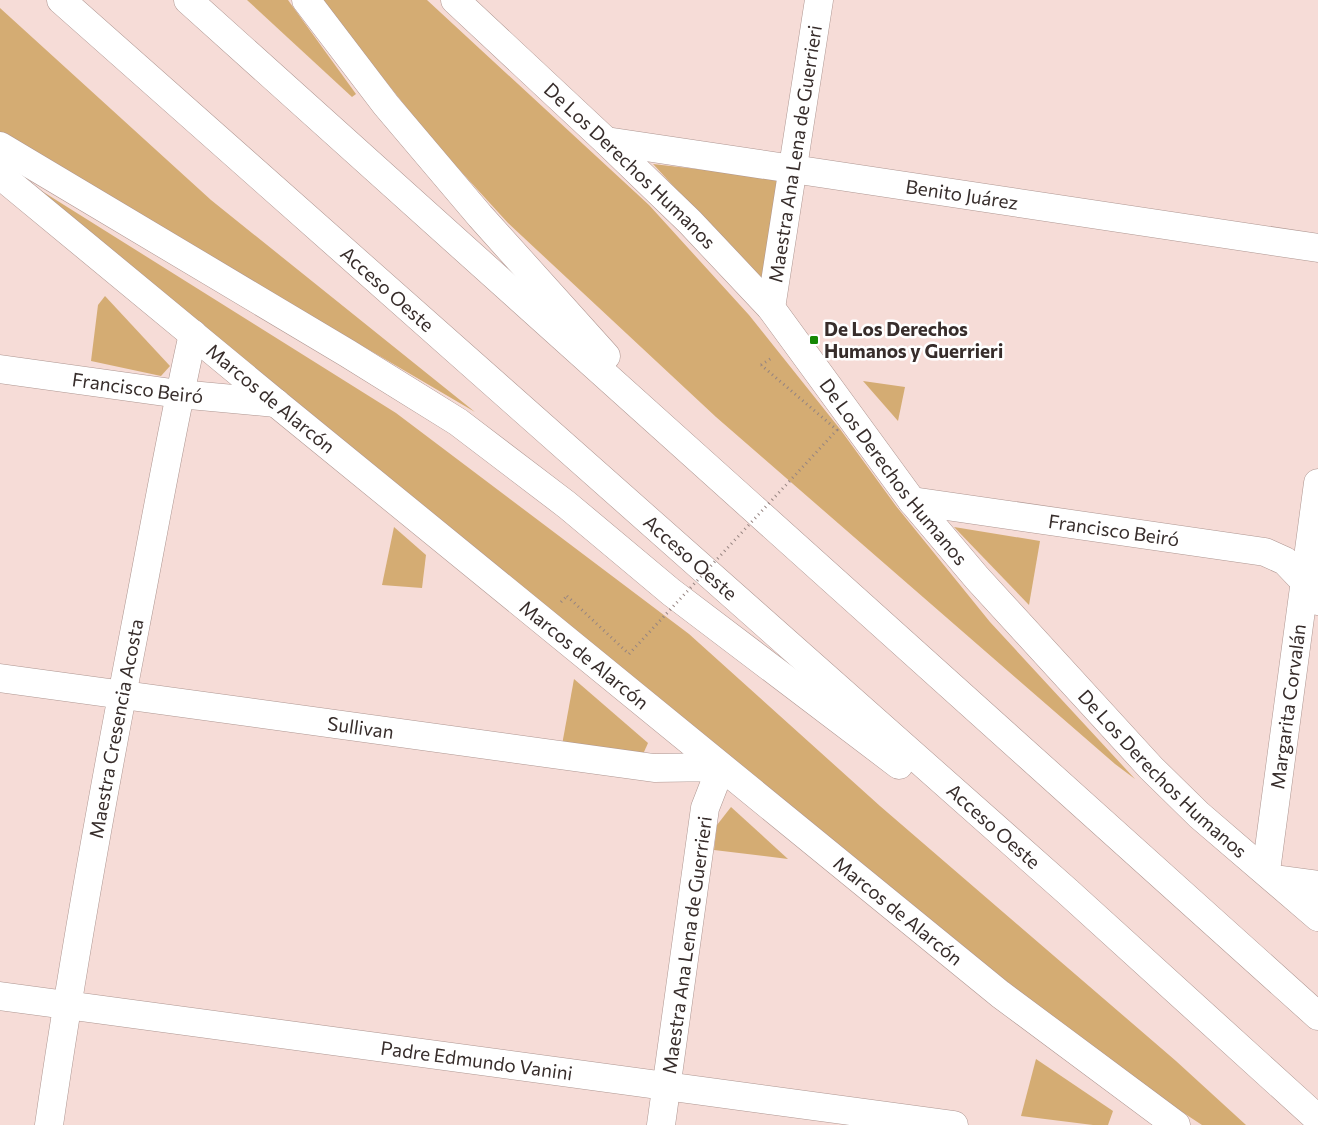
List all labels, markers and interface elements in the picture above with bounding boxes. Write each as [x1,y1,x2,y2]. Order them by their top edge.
street label: Maestra Ana Lena de Guerrieri [763,23,826,284]
street label: De Los Derechos Humanos [540,77,721,253]
street label: Benito Juárez [904,174,1020,214]
street label: Acceso Oeste [336,241,439,336]
place label: De Los Derechos Humanos y Guerrieri [824,317,1003,362]
marker: De Los Derechos Humanos y Guerrieri [808,334,820,346]
street label: Marcos de Alarcón [202,338,340,458]
street label: Francisco Beiró [71,367,204,407]
street label: De Los Derechos Humanos [815,374,973,569]
street label: Francisco Beiró [1047,509,1181,550]
street label: Acceso Oeste [639,510,742,605]
street label: Marcos de Alarcón [516,595,654,714]
street label: Maestra Cresencia Acosta [84,617,147,840]
street label: Margarita Corvalán [1265,622,1310,790]
street label: De Los Derechos Humanos [1074,684,1252,862]
street label: Sullivan [326,711,395,743]
street label: Acceso Oeste [943,778,1045,873]
street label: Maestra Ana Lena de Guerrieri [657,815,716,1075]
street label: Marcos de Alarcón [829,851,967,970]
street label: Padre Edmundo Vanini [379,1036,574,1084]

